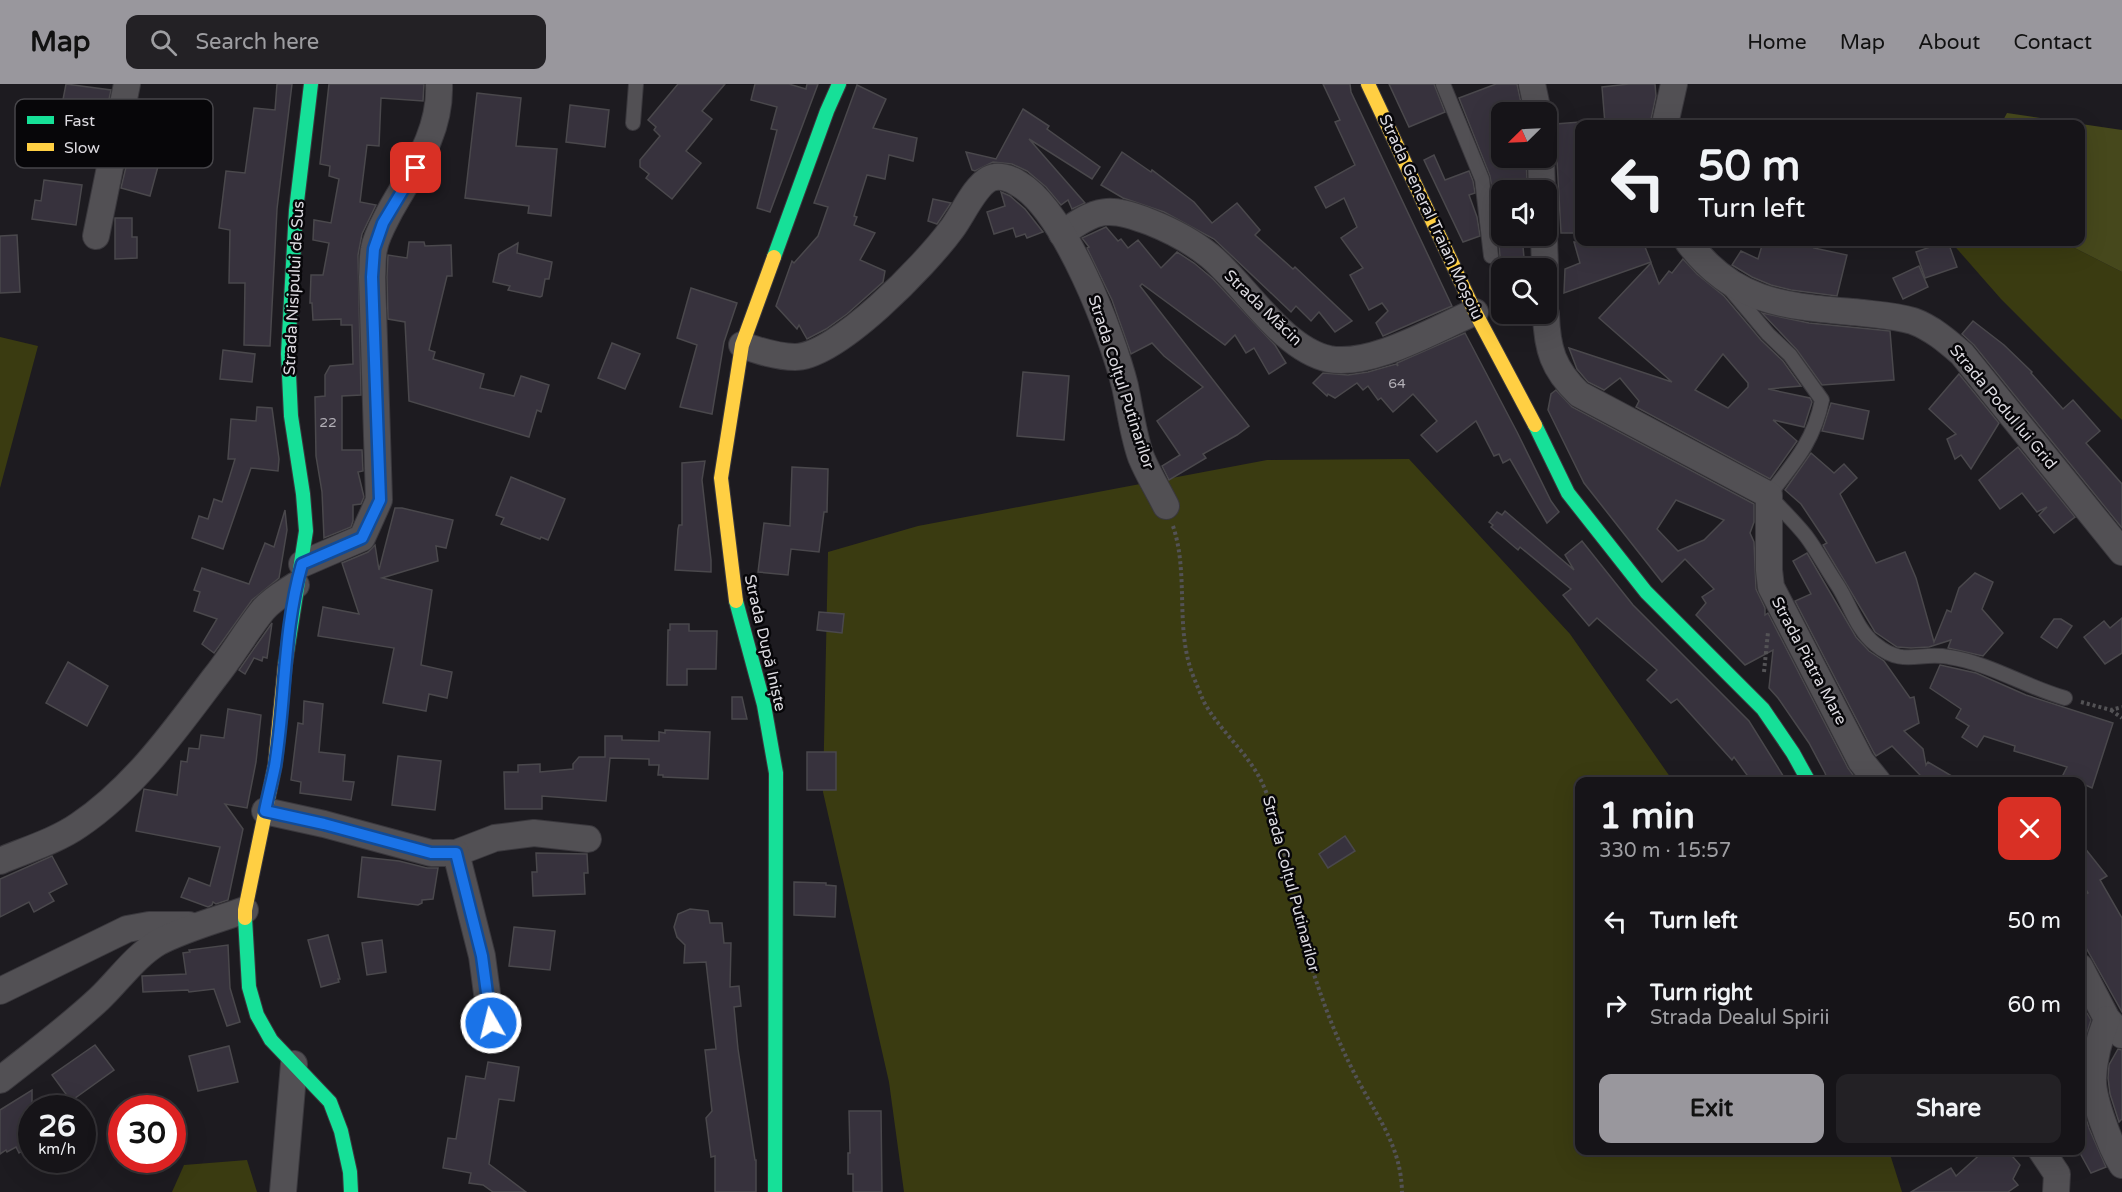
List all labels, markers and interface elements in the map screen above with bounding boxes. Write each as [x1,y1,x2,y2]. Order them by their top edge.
search box [126,15,546,69]
text: Map [30,25,90,59]
icon: search [147,26,180,59]
text: Search here [195,29,319,55]
text: Home [1747,30,1807,55]
text: Map [1840,30,1885,55]
text: About [1918,30,1980,55]
text: Contact [2013,30,2092,55]
legend [15,99,213,168]
north arrow [1491,102,1557,168]
map controls [1491,102,1557,324]
text: Fast [64,111,95,131]
street label: Strada General Traian Moșoiu [1375,111,1487,323]
text: Slow [64,138,100,158]
text: 50 m [1698,141,1800,192]
pin [390,142,441,193]
icon: left [1599,144,1677,222]
icon: arrive [399,151,432,184]
button: sound [1491,180,1557,246]
text: Turn left [1698,192,1805,225]
street label: Strada Nisipului de Sus [279,200,309,376]
button: search [1491,258,1557,324]
street label: Strada Măcin [1220,266,1306,350]
street label: Strada Colțul Putinarilor [1083,292,1159,472]
street label: Strada Podul lui Grid [1945,341,2061,473]
house number: 64 [1388,375,1406,392]
house number: 22 [319,414,337,431]
street label: Strada După Iniște [740,573,790,713]
street label: Strada Piatra Mare [1767,594,1851,728]
street label: Strada Colțul Putinarilor [1258,794,1324,975]
text: 1 min [1599,795,1695,838]
button: close [1998,797,2061,860]
text: 330 m · 15:57 [1599,839,1731,863]
icon: left [1599,905,1632,938]
text: Turn left [1650,908,1738,934]
text: 50 m [2007,908,2061,934]
text: Turn right [1650,980,1752,1006]
icon: right [1599,989,1632,1022]
position arrow [459,991,523,1055]
text: 60 m [2007,992,2061,1018]
text: Strada Dealul Spirii [1650,1006,1829,1030]
button: Exit [1599,1074,1824,1143]
button: Share [1836,1074,2061,1143]
speed limit sign: 30 [108,1095,186,1173]
text: 26 [38,1108,76,1145]
text: km/h [38,1140,76,1158]

